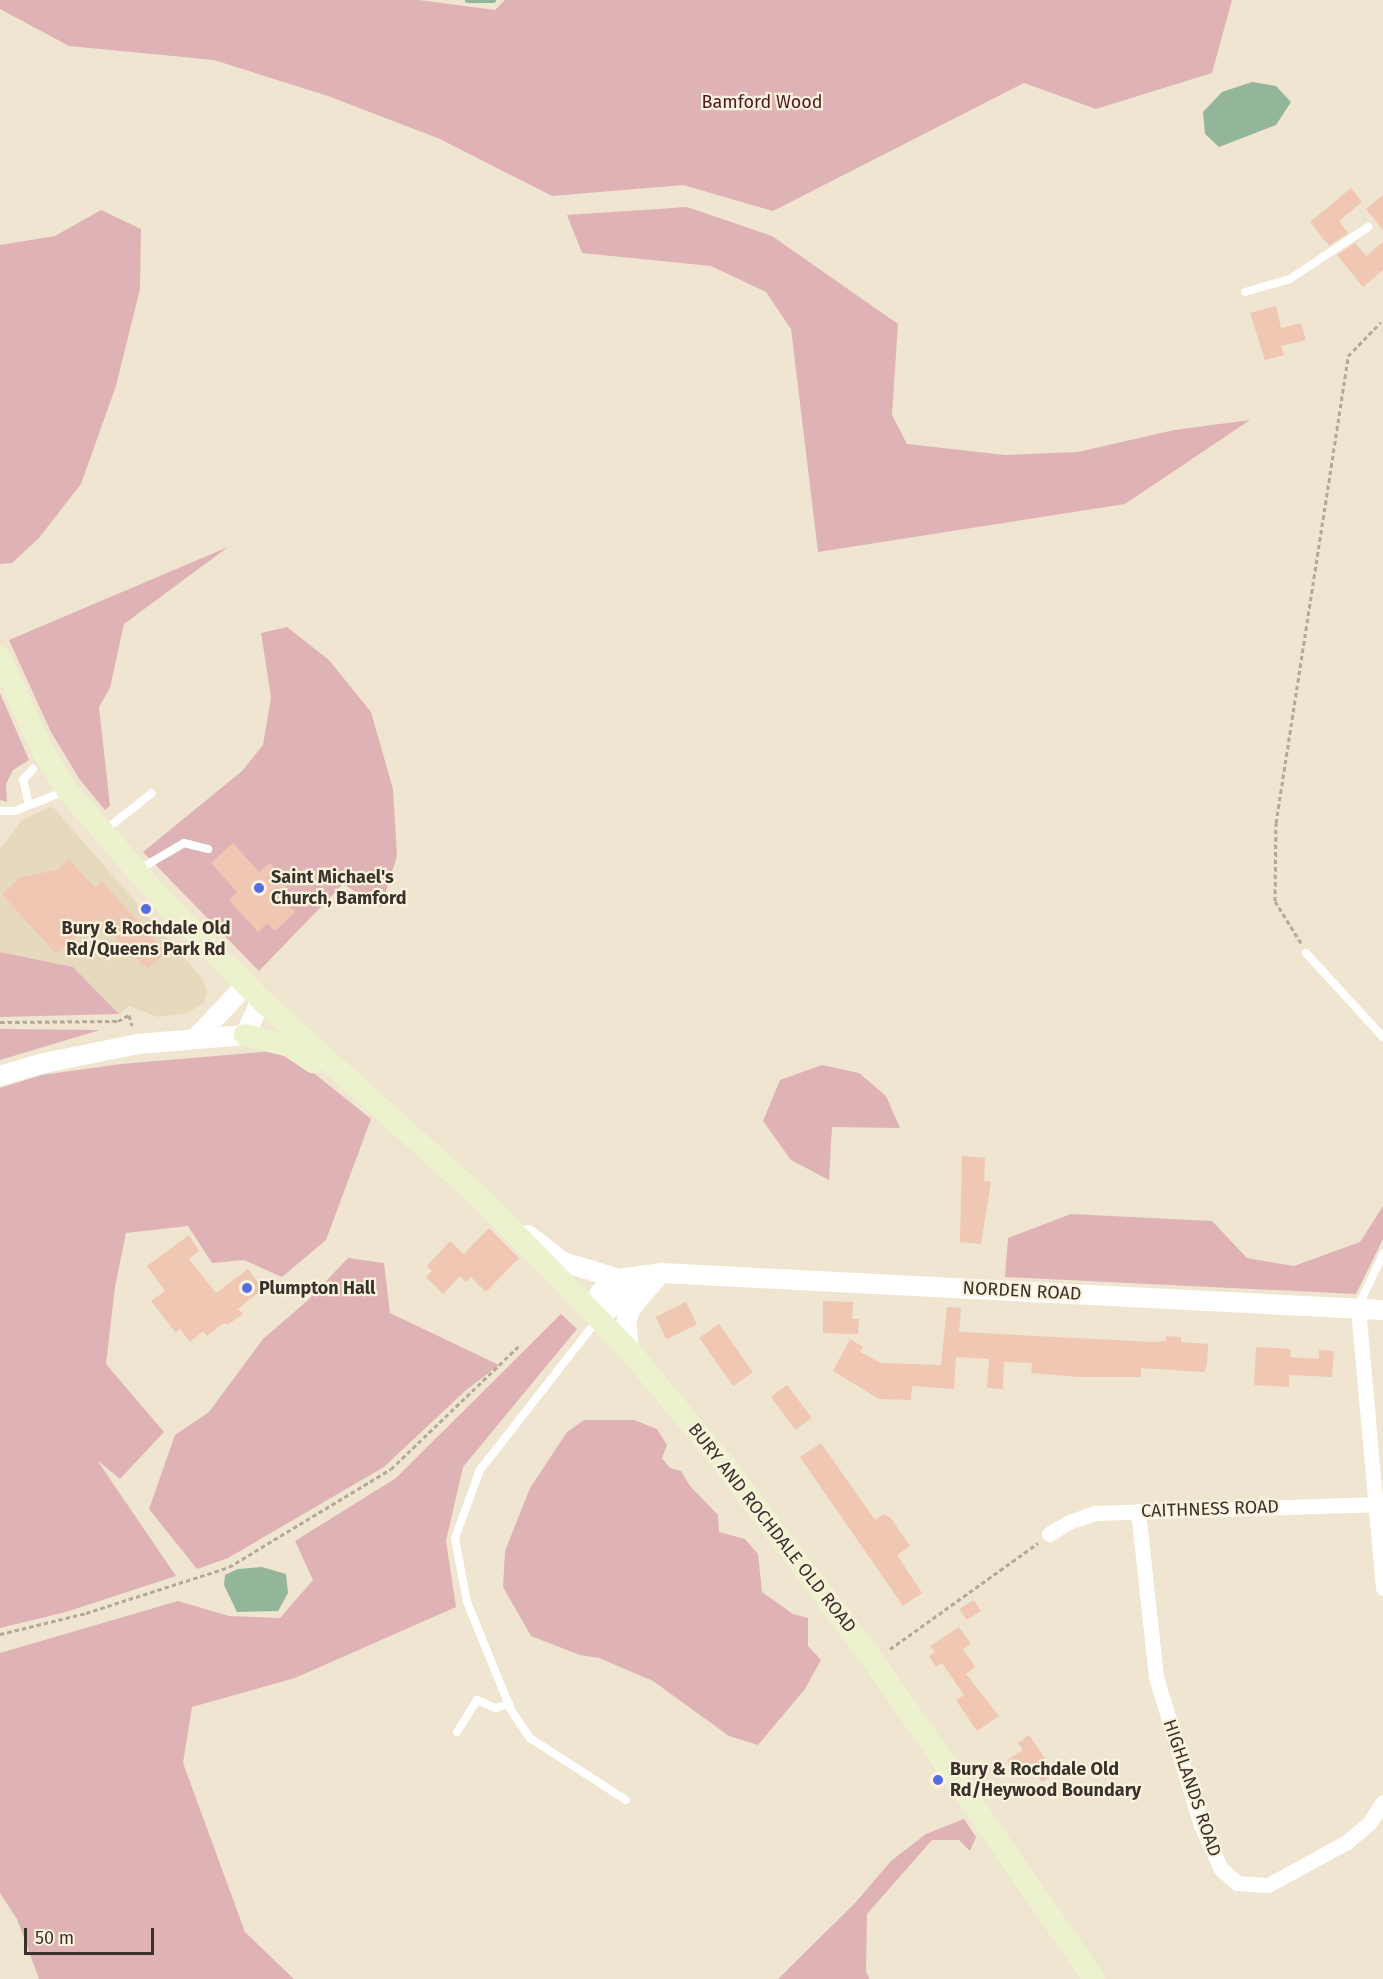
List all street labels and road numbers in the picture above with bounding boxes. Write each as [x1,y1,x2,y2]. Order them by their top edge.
street label: NORDEN ROAD [962,1277,1082,1305]
street label: BURY AND ROCHDALE OLD ROAD [683,1419,861,1637]
street label: CAITHNESS ROAD [1141,1496,1279,1522]
street label: HIGHLANDS ROAD [1158,1717,1226,1859]

